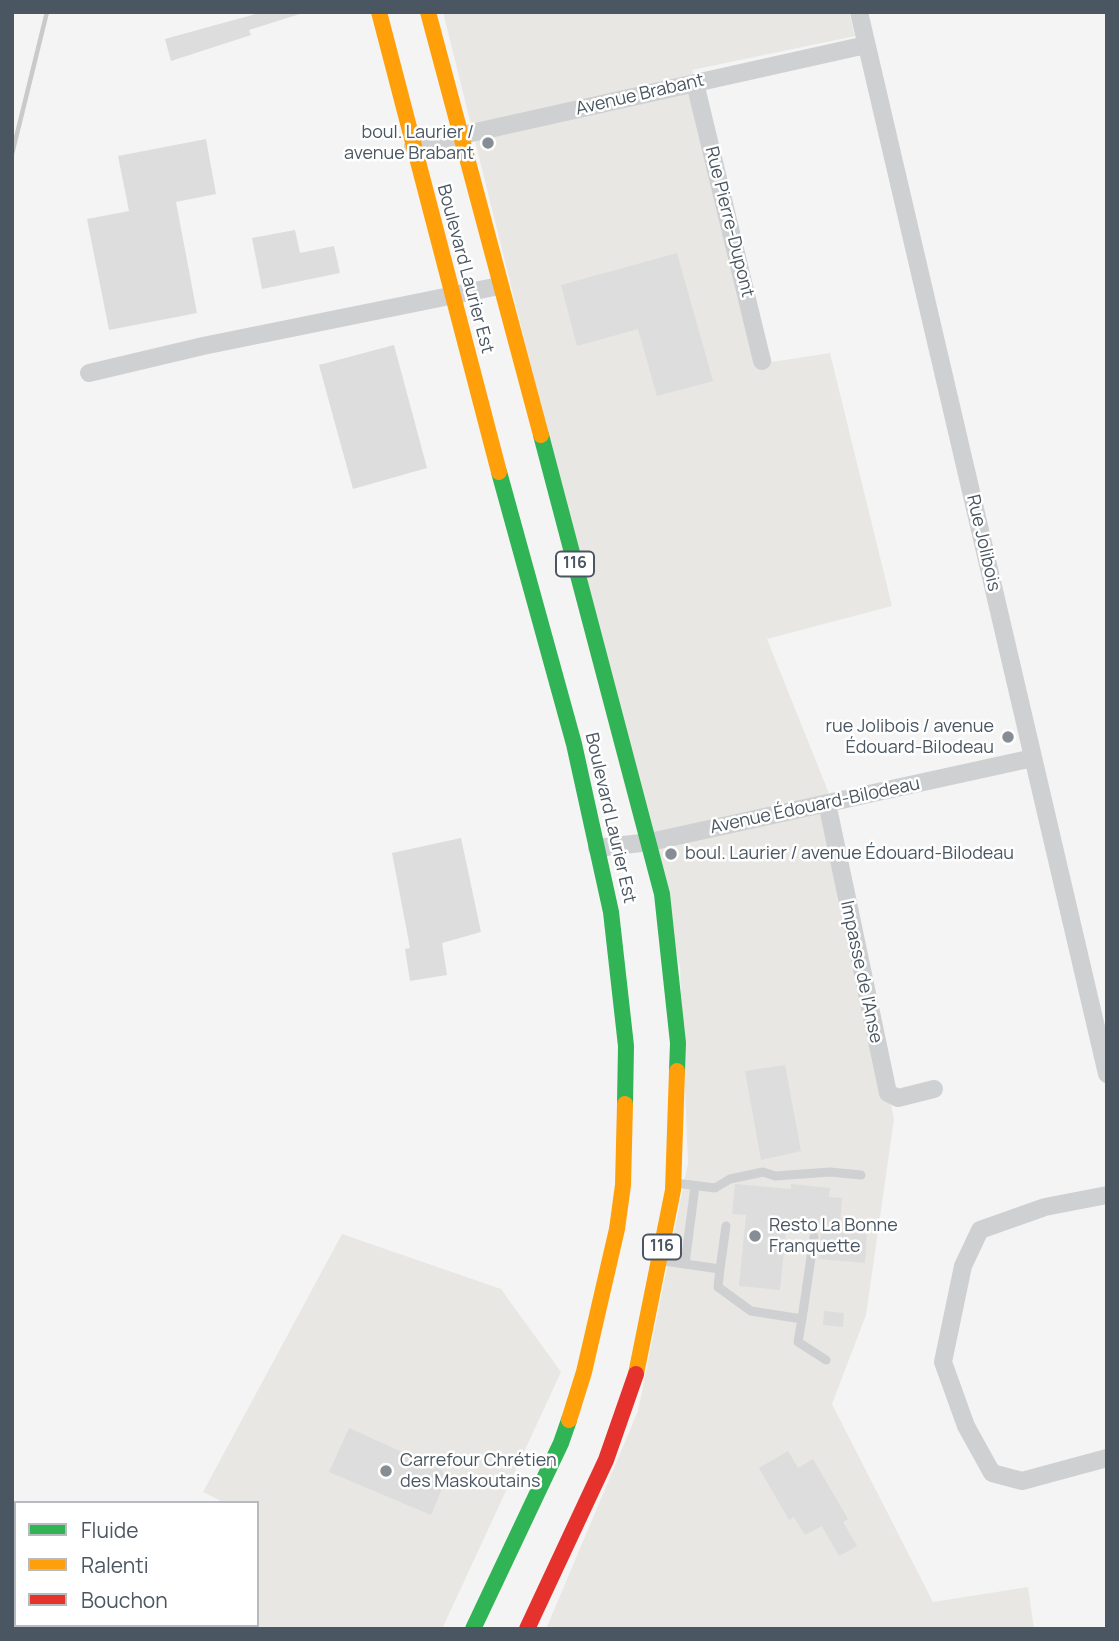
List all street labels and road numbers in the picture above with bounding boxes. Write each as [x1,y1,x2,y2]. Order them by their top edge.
street label: Avenue Brabant [574,70,706,120]
street label: Rue Pierre-Dupont [700,144,758,300]
street label: Boulevard Laurier Est [432,182,498,356]
street label: Rue Jolibois [961,493,1005,593]
road number: 116 [556,552,594,576]
street label: Boulevard Laurier Est [580,731,640,905]
street label: Avenue Édouard-Bilodeau [708,773,922,839]
street label: Impasse de l'Anse [835,899,887,1045]
road number: 116 [643,1234,681,1260]

